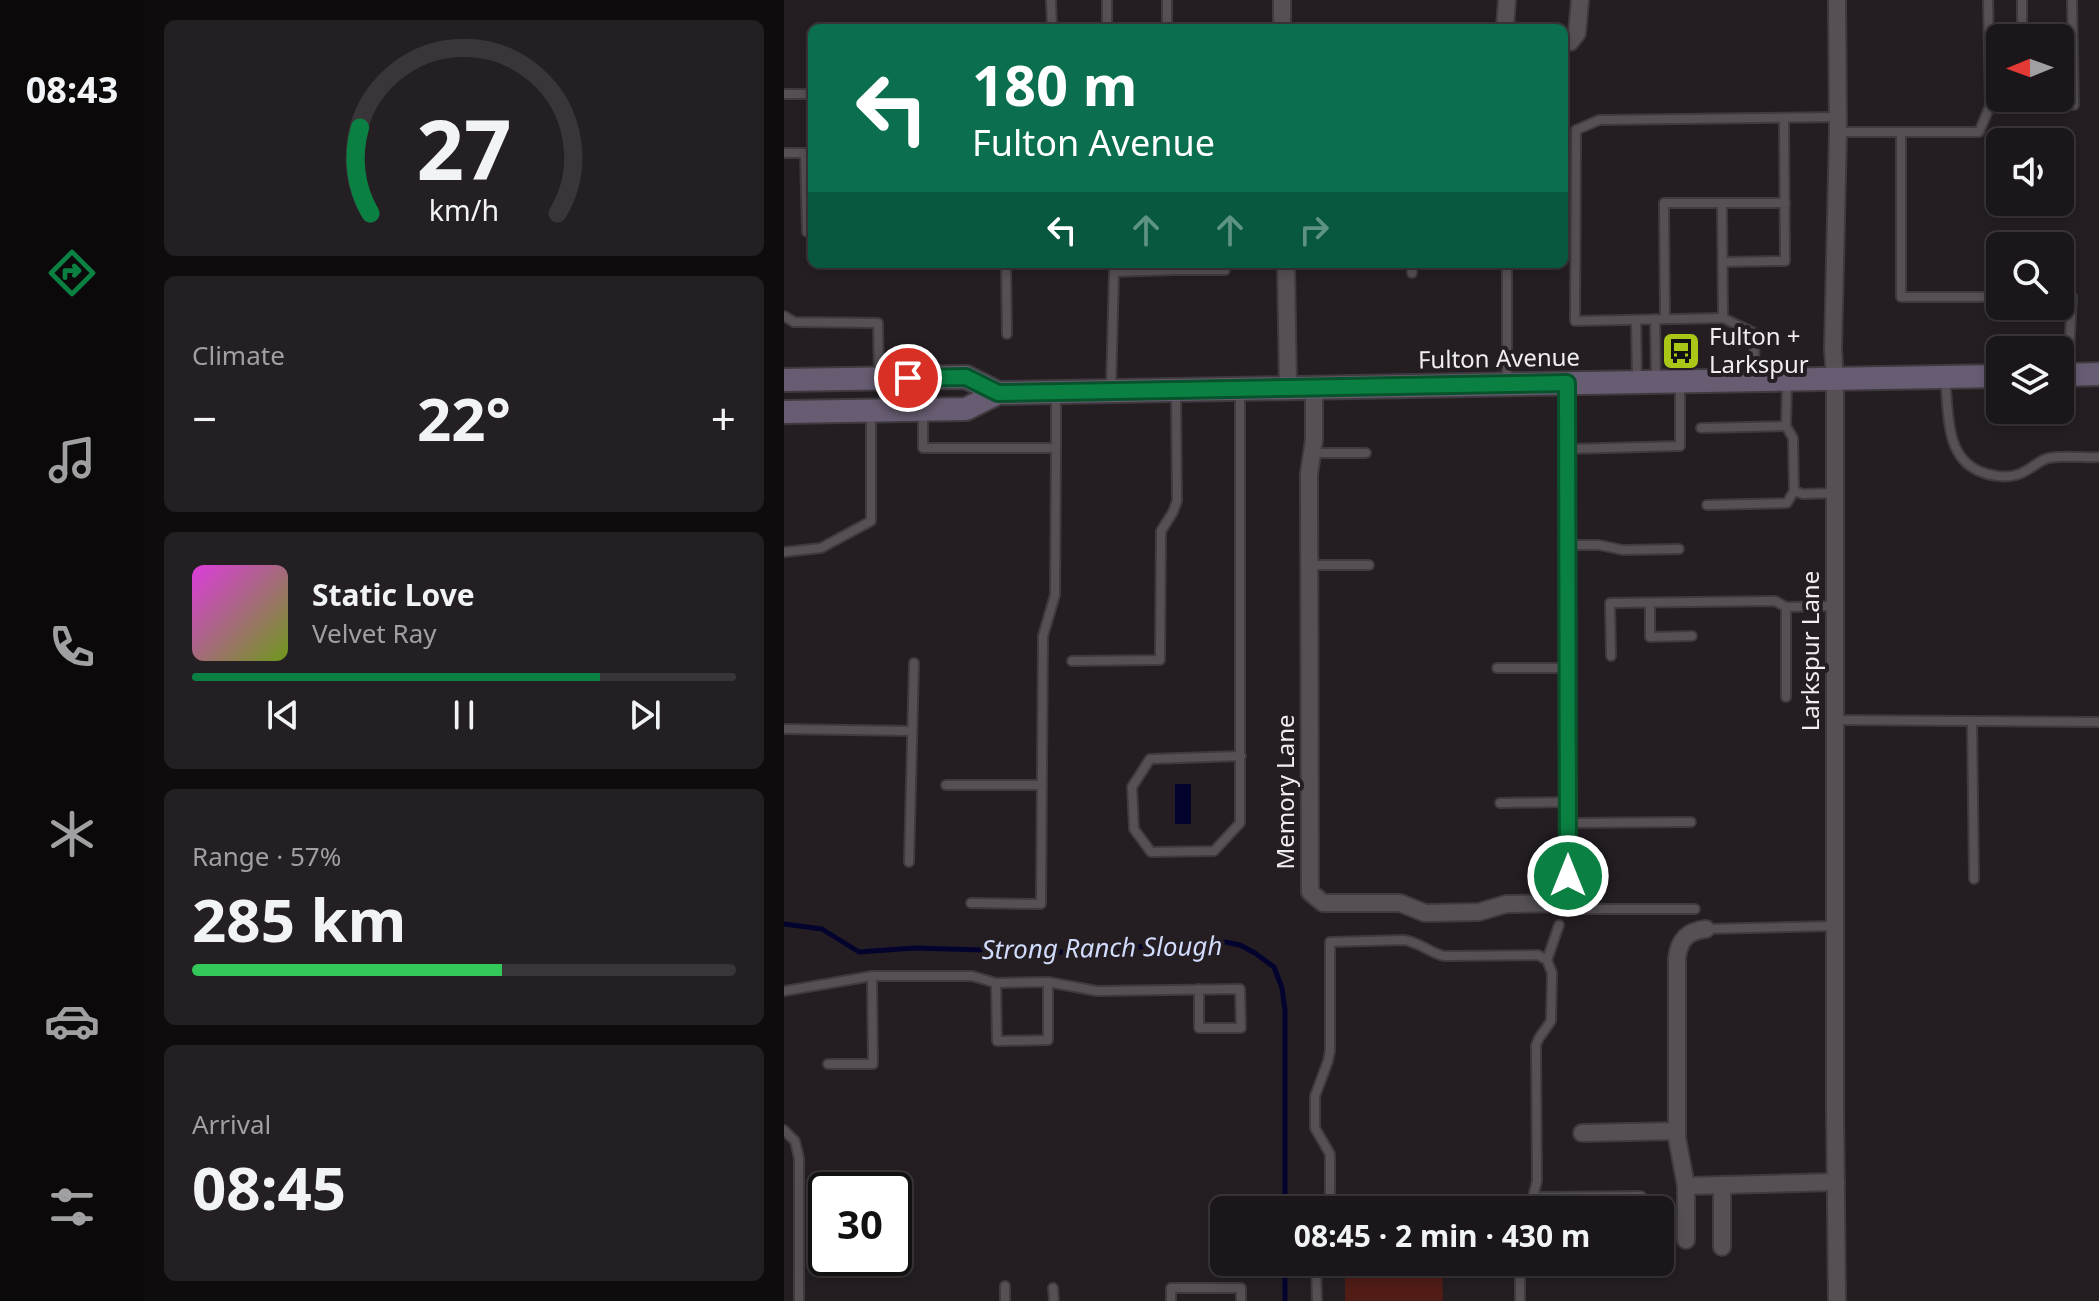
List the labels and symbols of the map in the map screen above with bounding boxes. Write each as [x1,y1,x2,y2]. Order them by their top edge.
north arrow [1986,24,2074,112]
place label: Fulton + Larkspur [1709,319,1809,380]
bus stop icon: Fulton + Larkspur [1660,330,1702,372]
street label: Fulton Avenue [1418,340,1580,375]
pin [874,344,942,412]
street label: Larkspur Lane [1793,571,1826,731]
street label: Memory Lane [1268,714,1301,870]
position arrow [1526,834,1610,918]
water label: Strong Ranch Slough [981,927,1223,967]
speed limit sign: 30 [808,1172,912,1276]

